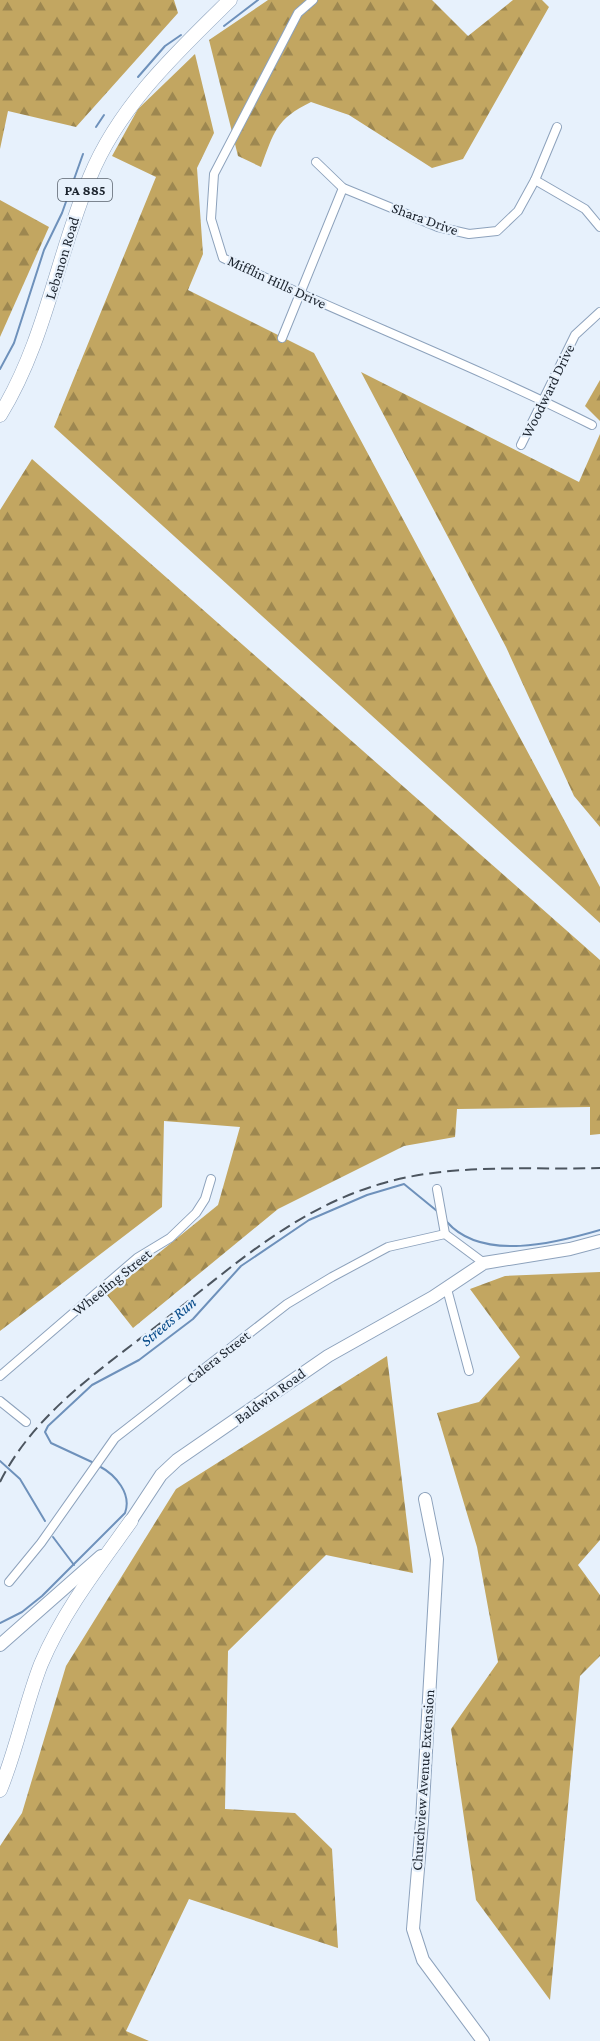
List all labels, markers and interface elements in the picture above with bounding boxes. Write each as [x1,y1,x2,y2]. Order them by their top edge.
road number: PA 885 [58,179,112,201]
street label: Shara Drive [390,200,461,239]
street label: Lebanon Road [42,215,82,301]
street label: Mifflin Hills Drive [225,252,329,312]
street label: Woodward Drive [518,341,578,440]
street label: Wheeling Street [70,1245,156,1319]
water label: Streets Run [137,1293,199,1349]
street label: Calera Street [183,1327,254,1387]
street label: Baldwin Road [232,1365,308,1427]
street label: Churchview Avenue Extension [409,1689,437,1871]

